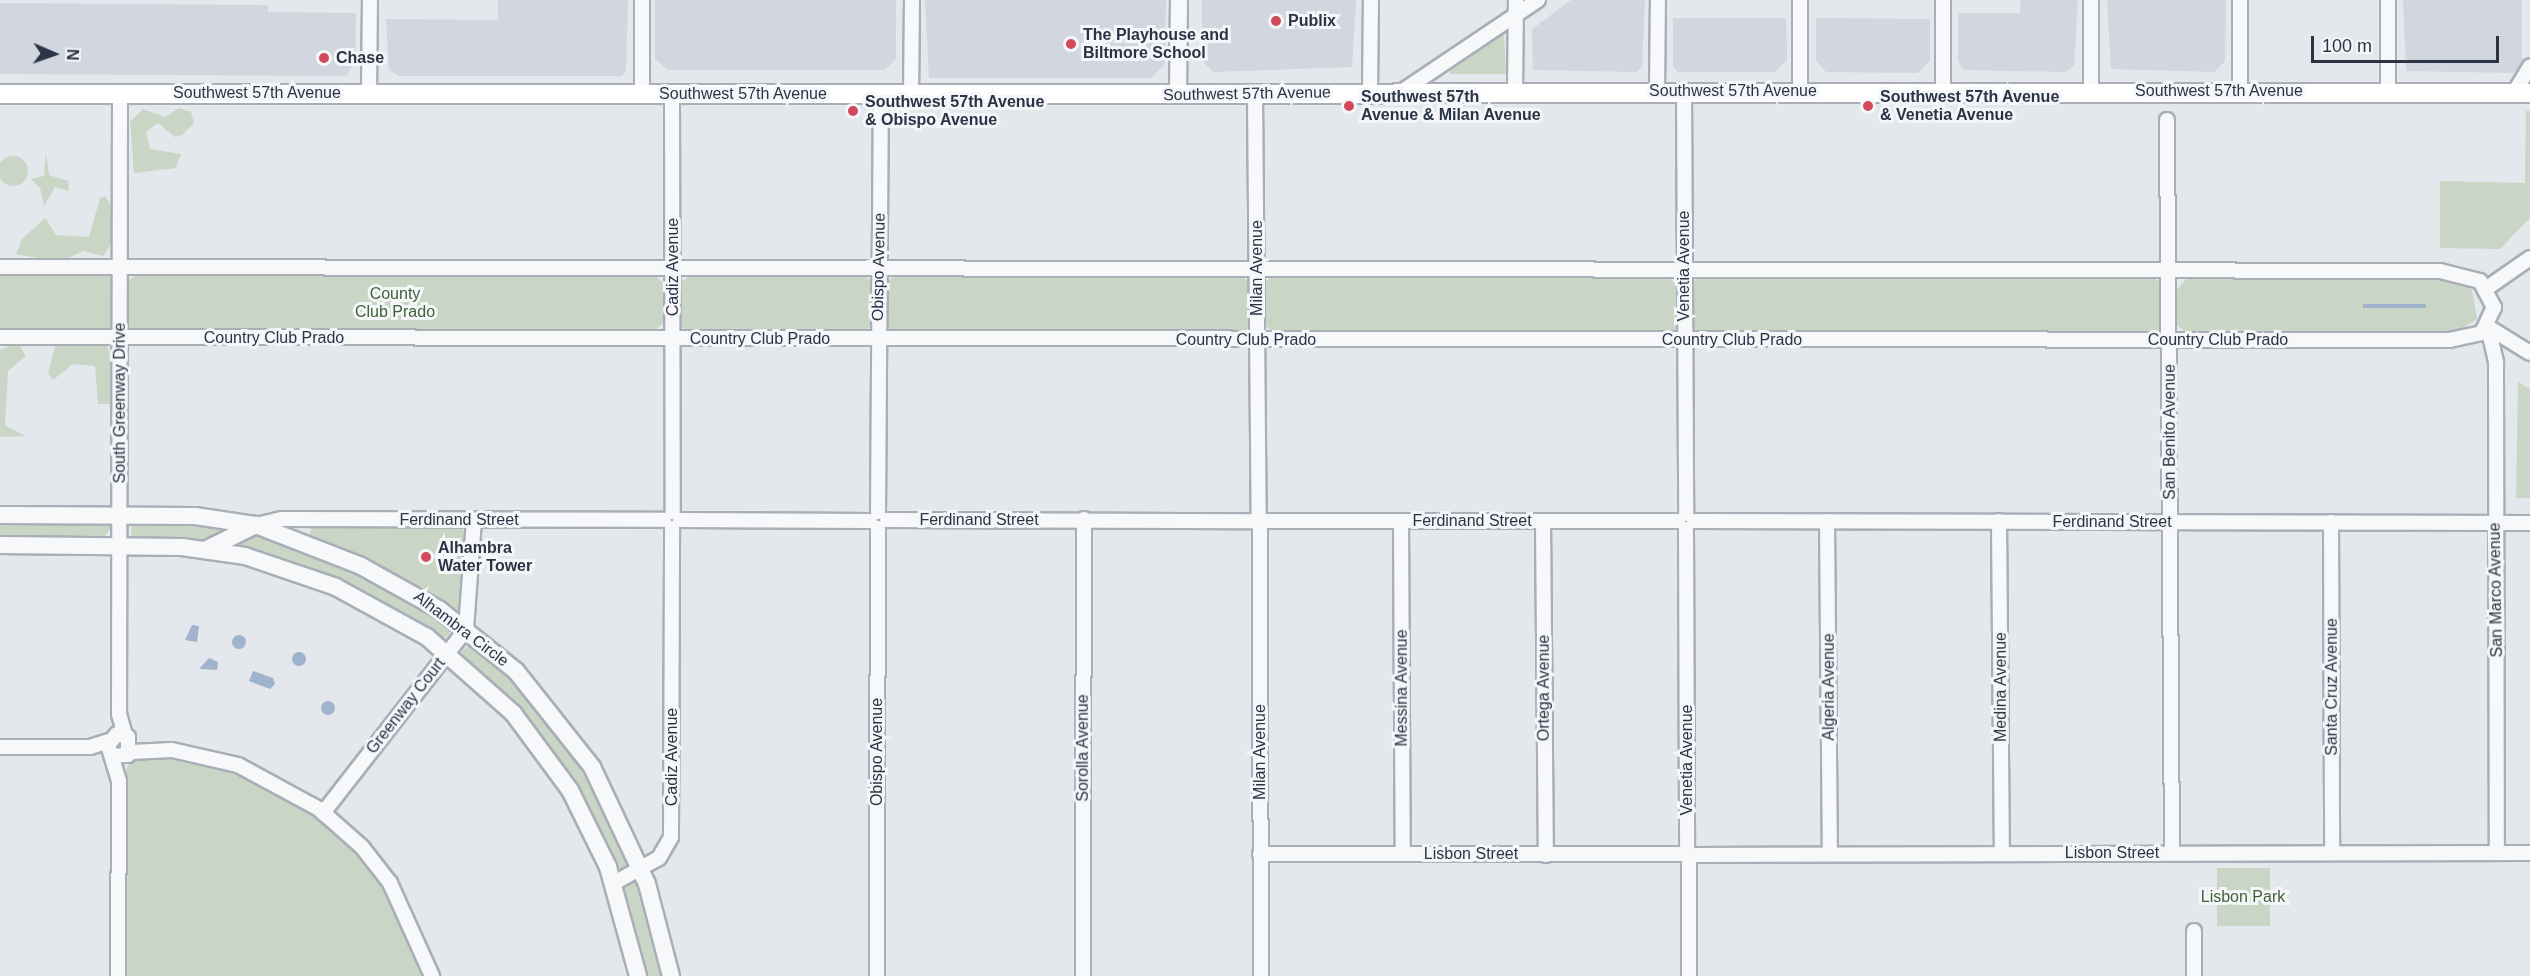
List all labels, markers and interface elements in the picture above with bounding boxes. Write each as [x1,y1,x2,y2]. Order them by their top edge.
place label: Publix [1288,11,1336,31]
marker: Publix [1269,14,1283,28]
north arrow [24,24,84,84]
scale bar [2314,24,2502,62]
place label: The Playhouse and Biltmore School [1083,25,1229,63]
text: 100 m [2322,36,2372,56]
marker: The Playhouse and Biltmore School [1064,37,1078,51]
place label: Chase [336,48,384,68]
text: N [64,49,81,61]
marker: Chase [317,51,331,65]
street label: Southwest 57th Avenue [1649,81,1817,101]
street label: Southwest 57th Avenue [2135,81,2303,101]
street label: Southwest 57th Avenue [173,83,341,103]
street label: Southwest 57th Avenue [1162,83,1332,105]
street label: Southwest 57th Avenue [659,84,827,104]
place label: Southwest 57th Avenue & Milan Avenue [1361,87,1541,125]
place label: Southwest 57th Avenue & Venetia Avenue [1880,87,2060,125]
place label: Southwest 57th Avenue & Obispo Avenue [865,92,1045,130]
marker: Southwest 57th Avenue & Milan Avenue [1342,99,1356,113]
marker: Southwest 57th Avenue & Venetia Avenue [1861,99,1875,113]
marker: Southwest 57th Avenue & Obispo Avenue [846,104,860,118]
street label: Venetia Avenue [1674,210,1694,322]
street label: Obispo Avenue [868,212,890,322]
street label: Cadiz Avenue [663,217,683,317]
street label: Milan Avenue [1247,220,1267,316]
park label: County Club Prado [355,284,435,322]
street label: South Greenway Drive [110,323,130,483]
street label: Country Club Prado [204,328,344,348]
street label: Country Club Prado [690,329,830,349]
street label: Country Club Prado [1176,330,1316,350]
street label: Country Club Prado [1662,330,1802,350]
street label: Country Club Prado [2148,330,2288,350]
street label: San Benito Avenue [2160,364,2180,500]
street label: Ferdinand Street [399,510,519,530]
street label: Ferdinand Street [919,510,1039,530]
street label: Ferdinand Street [1412,511,1532,531]
street label: Ferdinand Street [2052,512,2172,532]
street label: San Marco Avenue [2485,522,2507,658]
place label: Alhambra Water Tower [438,538,532,576]
marker: Alhambra Water Tower [419,550,433,564]
street label: Alhambra Circle [410,587,512,671]
street label: Santa Cruz Avenue [2322,618,2342,756]
street label: Messina Avenue [1392,629,1412,747]
street label: Medina Avenue [1991,632,2011,742]
street label: Algeria Avenue [1819,633,1839,741]
street label: Ortega Avenue [1534,634,1554,742]
street label: Greenway Court [363,654,449,758]
street label: Sorolla Avenue [1073,694,1093,802]
street label: Obispo Avenue [867,697,887,807]
street label: Milan Avenue [1250,704,1270,800]
street label: Venetia Avenue [1677,704,1697,816]
street label: Cadiz Avenue [662,707,682,807]
street label: Lisbon Street [2065,843,2159,863]
street label: Lisbon Street [1424,844,1518,864]
park label: Lisbon Park [2201,887,2285,907]

